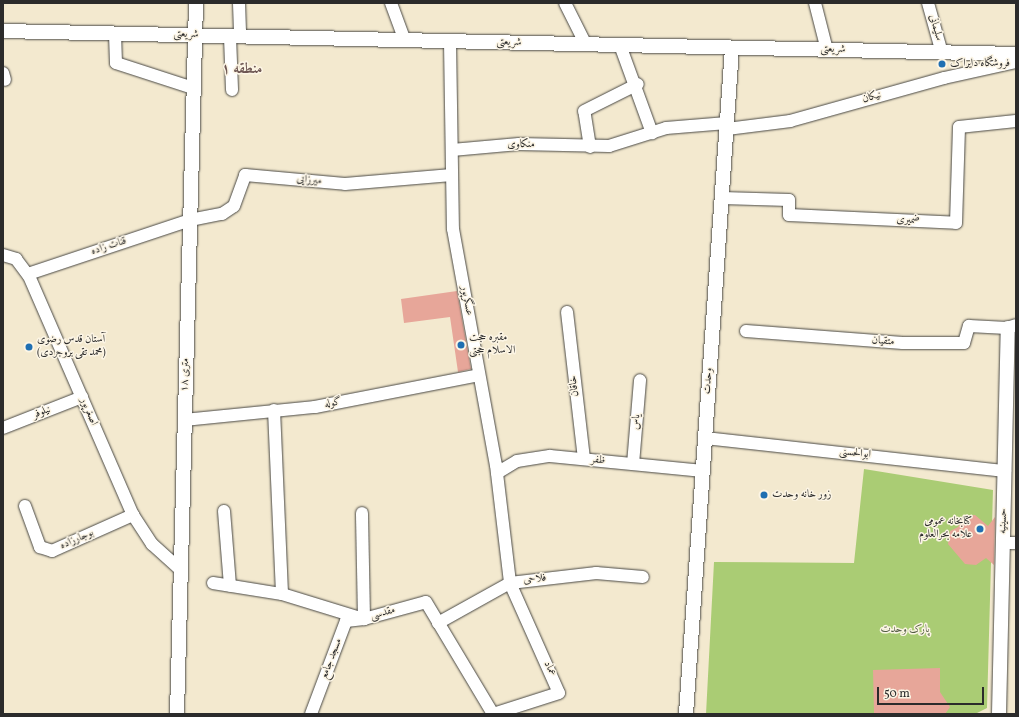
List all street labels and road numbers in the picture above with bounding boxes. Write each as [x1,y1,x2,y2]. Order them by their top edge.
street label: سلیمانی [925,13,945,43]
street label: شریعتی [173,28,199,42]
street label: شریعتی [496,36,522,50]
street label: شریعتی [820,43,846,57]
street label: نیکان [861,89,883,107]
street label: منکاوی [507,138,535,152]
street label: میرزایی [296,173,322,189]
street label: ضمیری [896,214,920,228]
street label: قنات زاده [90,235,128,259]
street label: عسگرپور [457,285,475,317]
street label: متقیان [871,335,895,349]
street label: ۱۸ متری [179,358,193,392]
street label: وحدت [701,367,717,395]
street label: خاقان [567,375,583,397]
street label: اصغرپور [76,396,100,428]
street label: گوله [323,396,343,412]
street label: نیلوفر [31,404,53,422]
street label: یاس [630,414,644,430]
street label: ابوالحسنی [838,446,872,462]
street label: ظفر [590,454,606,468]
street label: حسینیه [997,508,1011,534]
street label: بوجارزاده [58,527,96,553]
street label: فلاحی [523,572,547,588]
street label: مقدسی [369,604,397,624]
street label: مسجد جامع [318,637,346,681]
street label: عماد [540,659,558,679]

